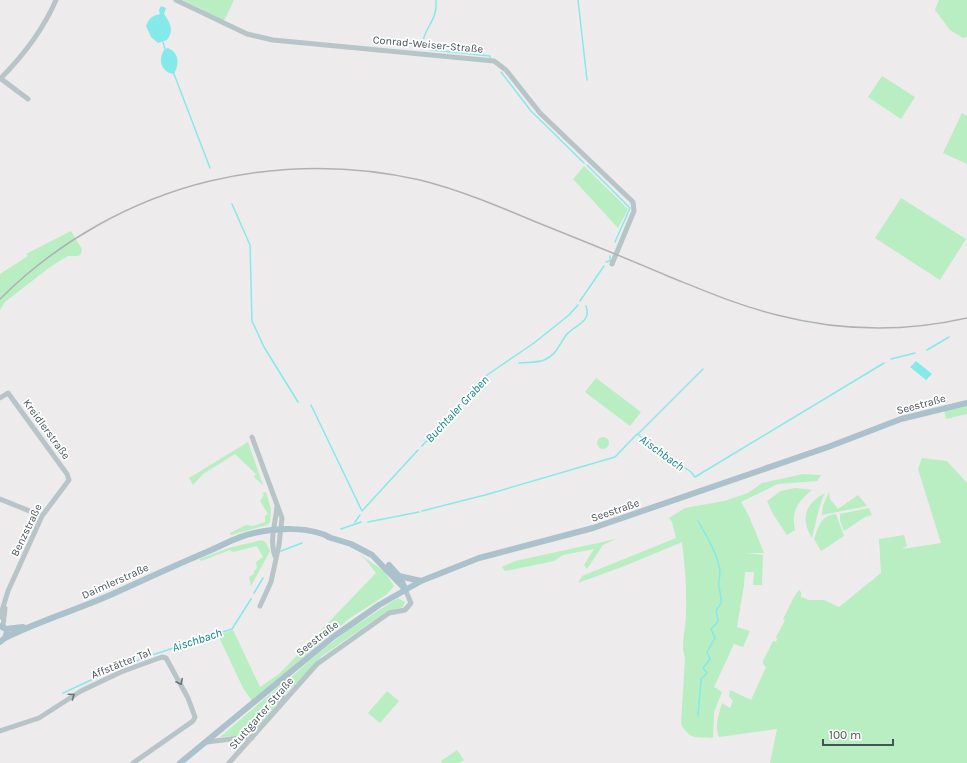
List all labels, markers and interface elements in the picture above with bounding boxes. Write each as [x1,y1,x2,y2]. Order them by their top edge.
street label: Conrad-Weiser-Straße [372,33,484,56]
water label: Buchtaler Graben [422,373,492,445]
street label: Seestraße [895,392,947,417]
street label: Kreidlerstraße [20,397,73,462]
water label: Aischbach [637,432,687,474]
street label: Seestraße [589,496,641,525]
street label: Benzstraße [8,502,45,559]
street label: Daimlerstraße [80,561,151,602]
street label: Seestraße [293,618,341,659]
water label: Aischbach [170,625,224,655]
street label: Affstätter Tal [89,646,153,681]
street label: Stuttgarter Straße [226,674,297,752]
one-way arrow [175,678,183,685]
one-way arrow [68,693,75,701]
scale bar [823,721,893,747]
text: 100 m [829,728,861,742]

